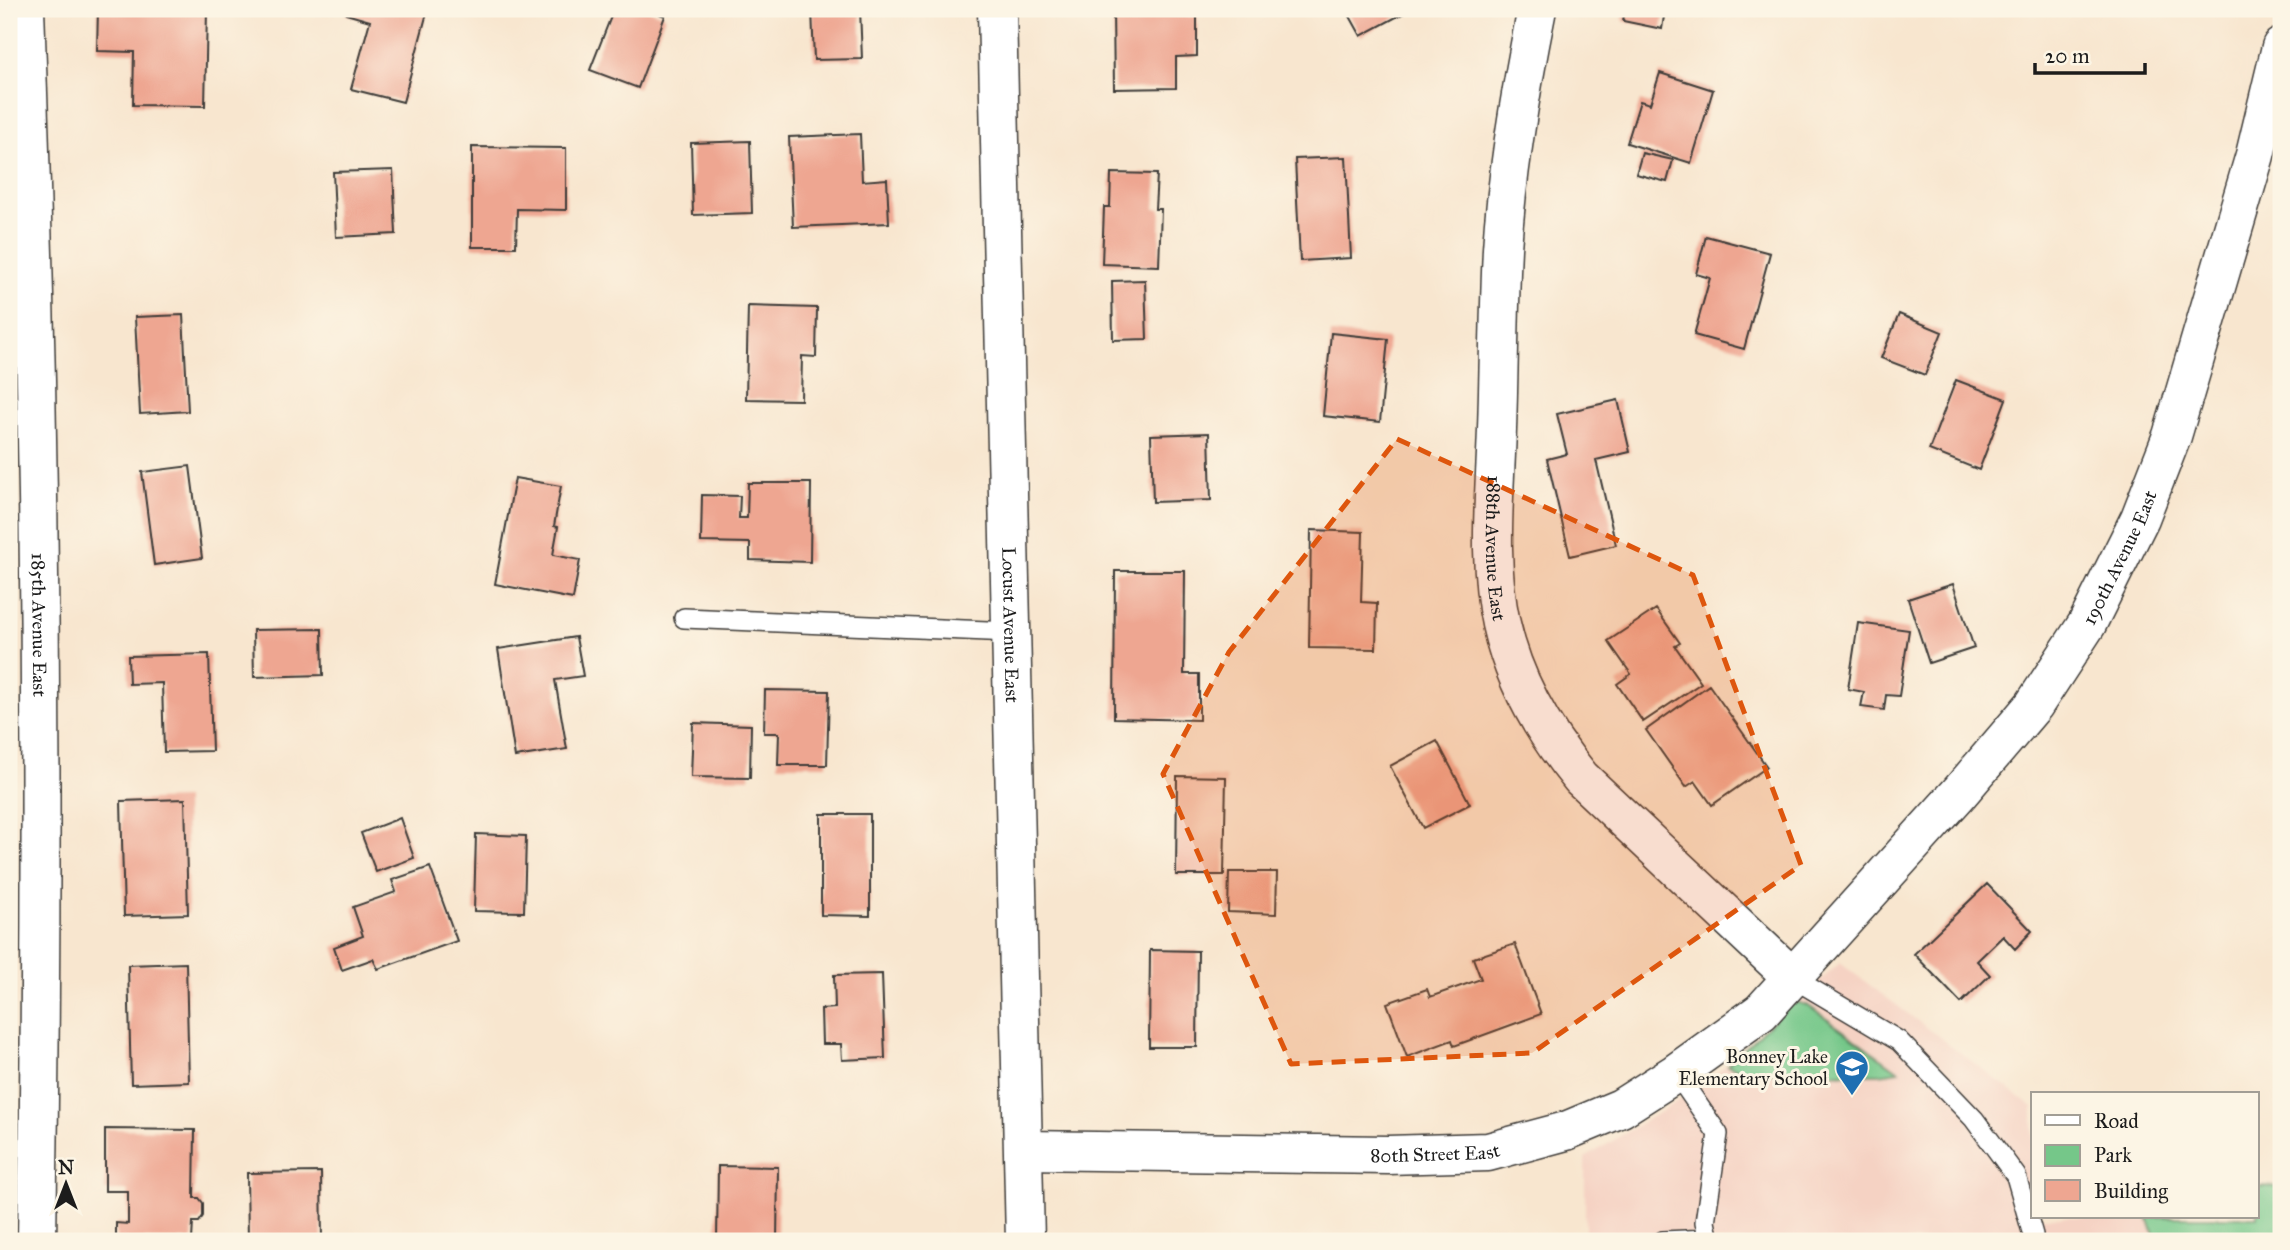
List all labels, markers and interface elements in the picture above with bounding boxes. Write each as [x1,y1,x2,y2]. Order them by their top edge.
scale bar [2035,32,2145,76]
text: 20 m [2045,43,2090,69]
street label: 188th Avenue East [1481,475,1512,623]
street label: 190th Avenue East [2077,487,2161,628]
street label: Locust Avenue East [998,546,1024,703]
street label: 185th Avenue East [27,552,52,697]
place label: Bonney Lake Elementary School [1679,1045,1829,1090]
school or university icon: Bonney Lake Elementary School [1833,1048,1871,1097]
legend [2031,1092,2258,1218]
text: Road [2094,1108,2139,1134]
street label: 80th Street East [1370,1138,1502,1167]
text: Park [2094,1142,2132,1168]
north arrow [32,1148,102,1218]
text: N [58,1156,74,1179]
text: Building [2094,1178,2168,1204]

